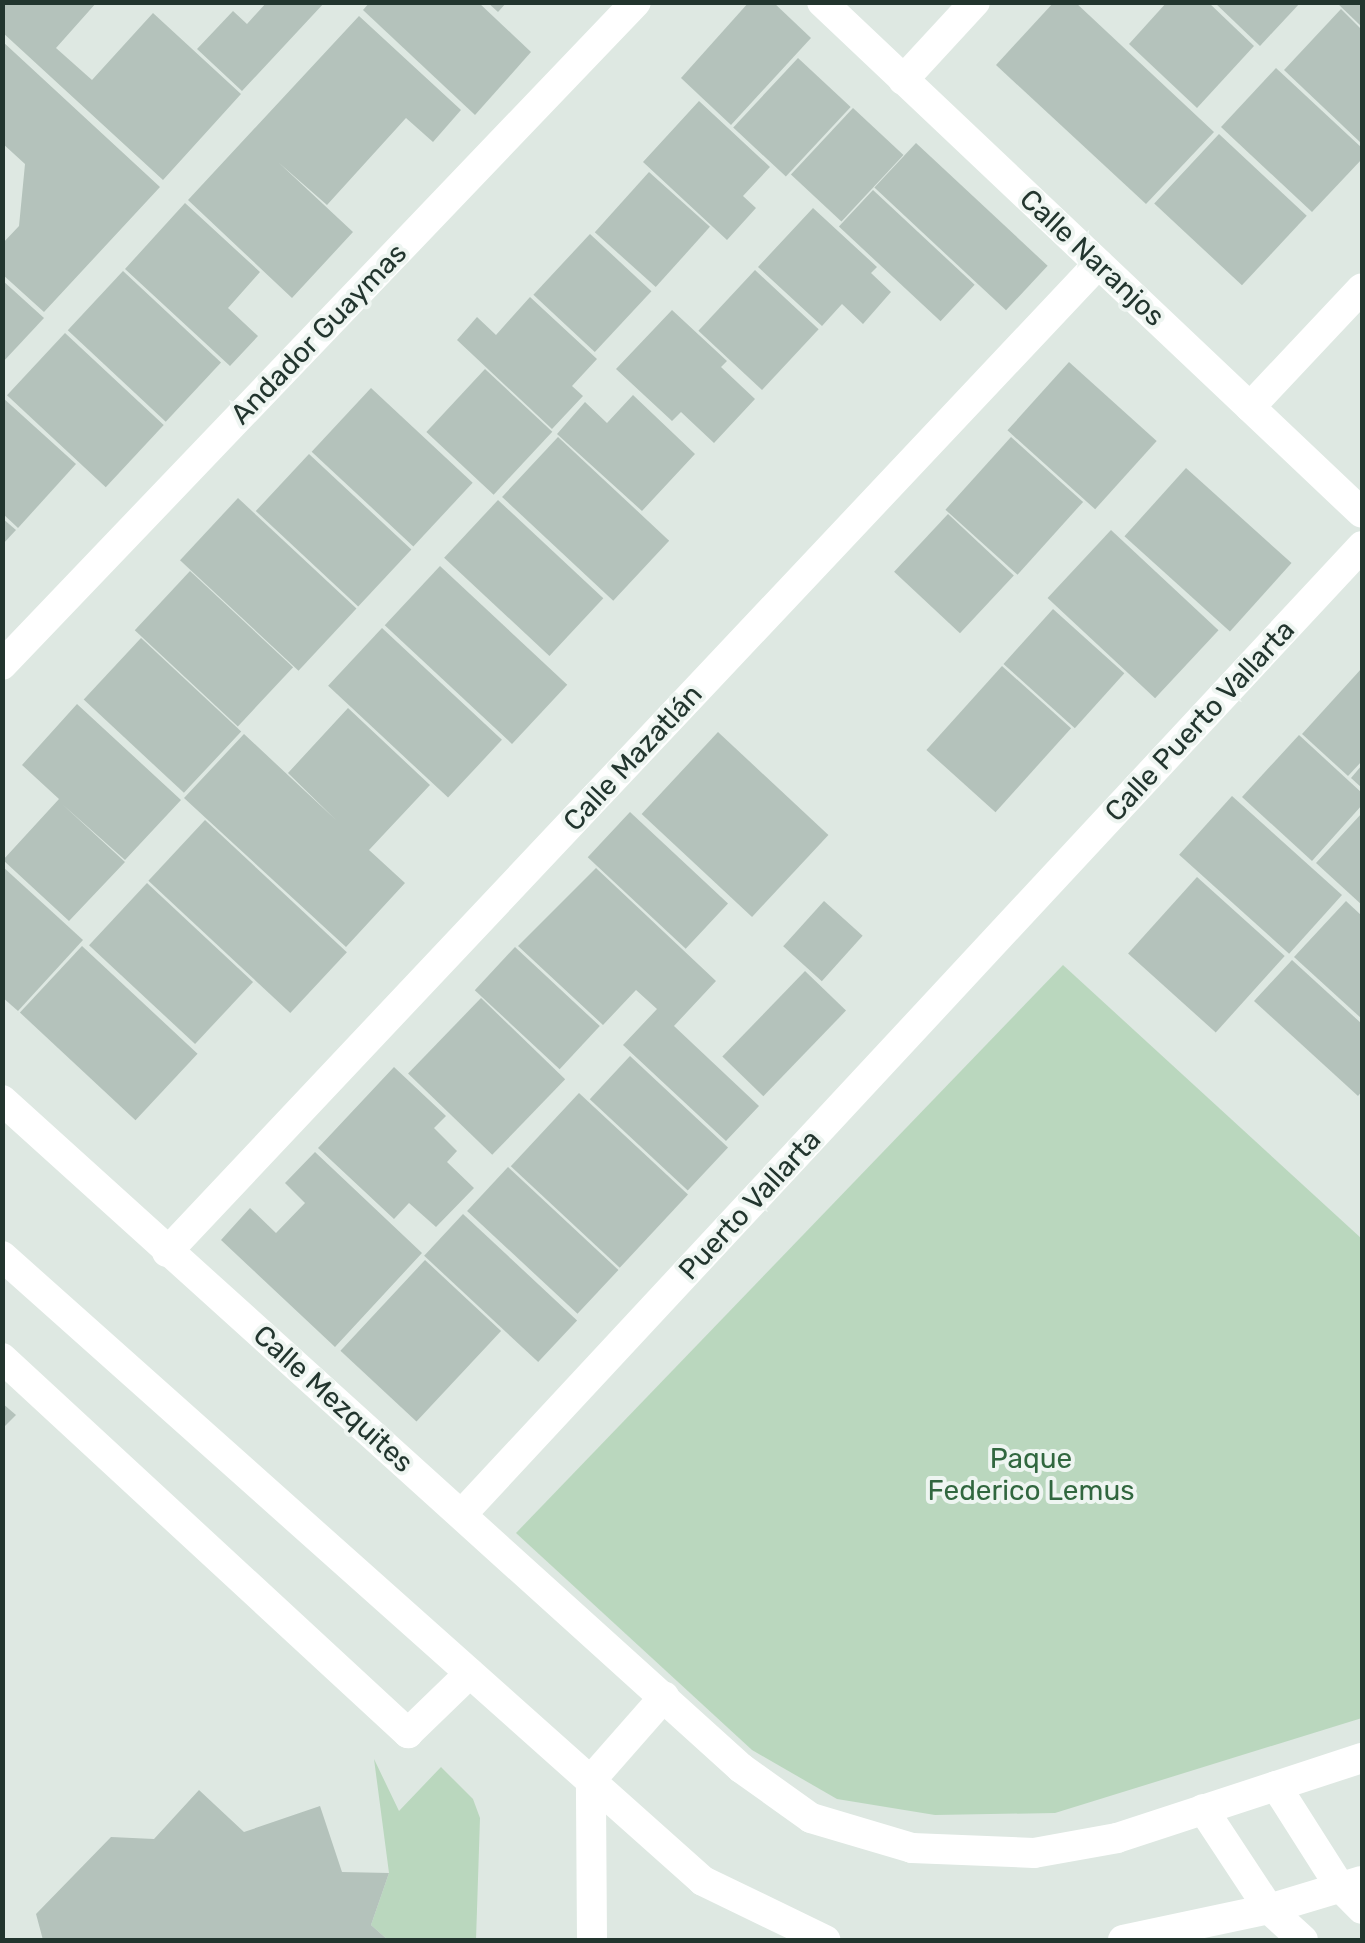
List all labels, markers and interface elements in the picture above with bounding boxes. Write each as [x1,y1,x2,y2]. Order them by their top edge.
street label: Calle Naranjos [1013,182,1171,334]
street label: Andador Guaymas [224,236,414,432]
street label: Calle Puerto Vallarta [1098,613,1302,829]
street label: Calle Mazatlán [557,678,709,838]
street label: Puerto Vallarta [672,1123,828,1287]
street label: Calle Mezquites [246,1318,420,1480]
park label: Paque Federico Lemus [927,1442,1135,1508]

